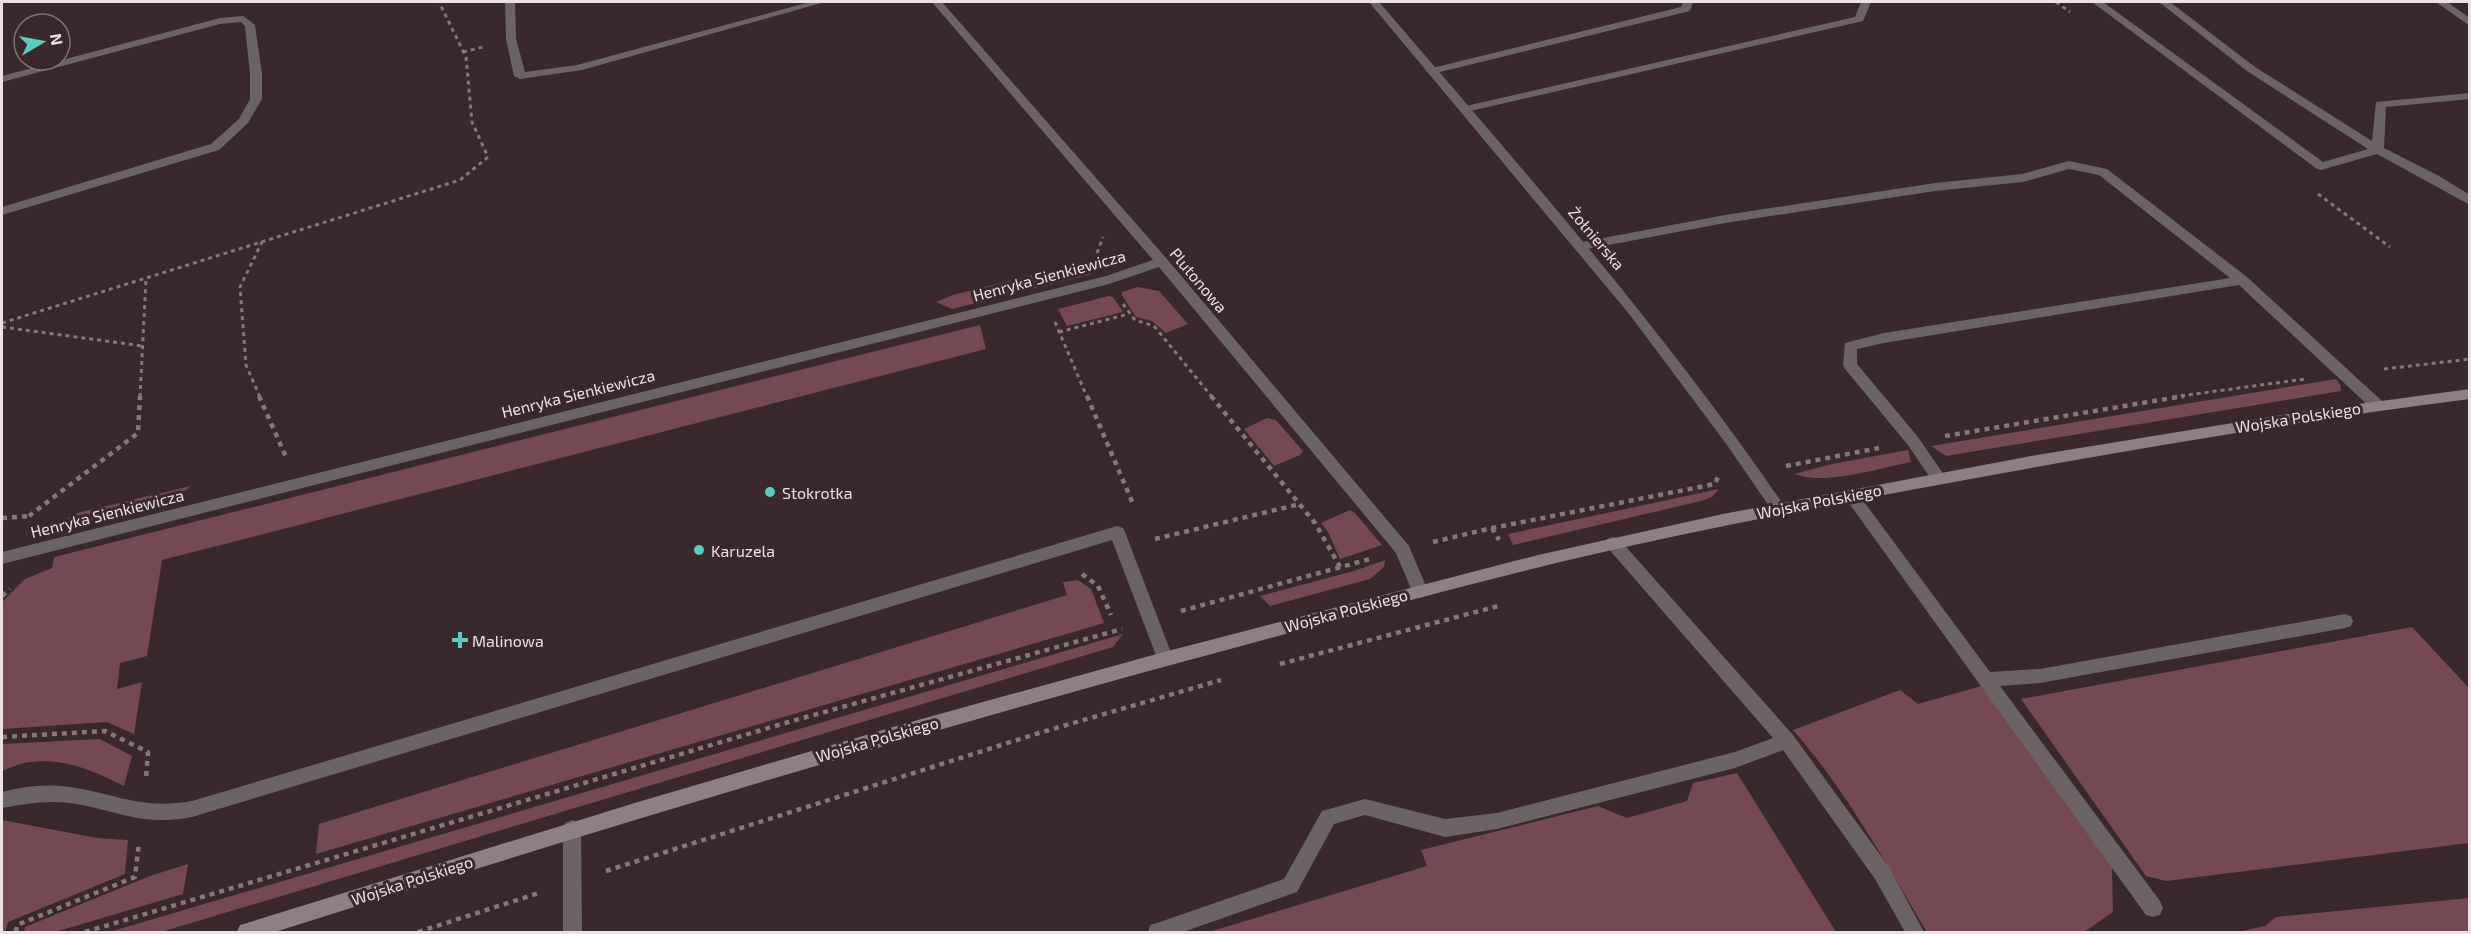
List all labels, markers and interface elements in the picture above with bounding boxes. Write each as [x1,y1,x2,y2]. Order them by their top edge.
north arrow [12,12,72,72]
text: N [47,32,68,47]
street label: Żołnierska [1565,203,1629,273]
street label: Plutonowa [1166,244,1232,316]
street label: Henryka Sienkiewicza [971,245,1127,305]
street label: Henryka Sienkiewicza [499,365,657,421]
street label: Wojska Polskiego [2234,398,2362,437]
street label: Wojska Polskiego [1755,480,1883,523]
place label: Stokrotka [782,483,853,502]
street label: Henryka Sienkiewicza [28,485,186,541]
marker: Stokrotka [763,485,777,499]
place label: Karuzela [711,541,775,560]
marker: Karuzela [692,543,706,557]
street label: Wojska Polskiego [1282,584,1410,637]
place label: Malinowa [472,631,544,650]
marker: Malinowa [453,633,467,647]
street label: Wojska Polskiego [814,712,941,767]
street label: Wojska Polskiego [349,851,475,910]

